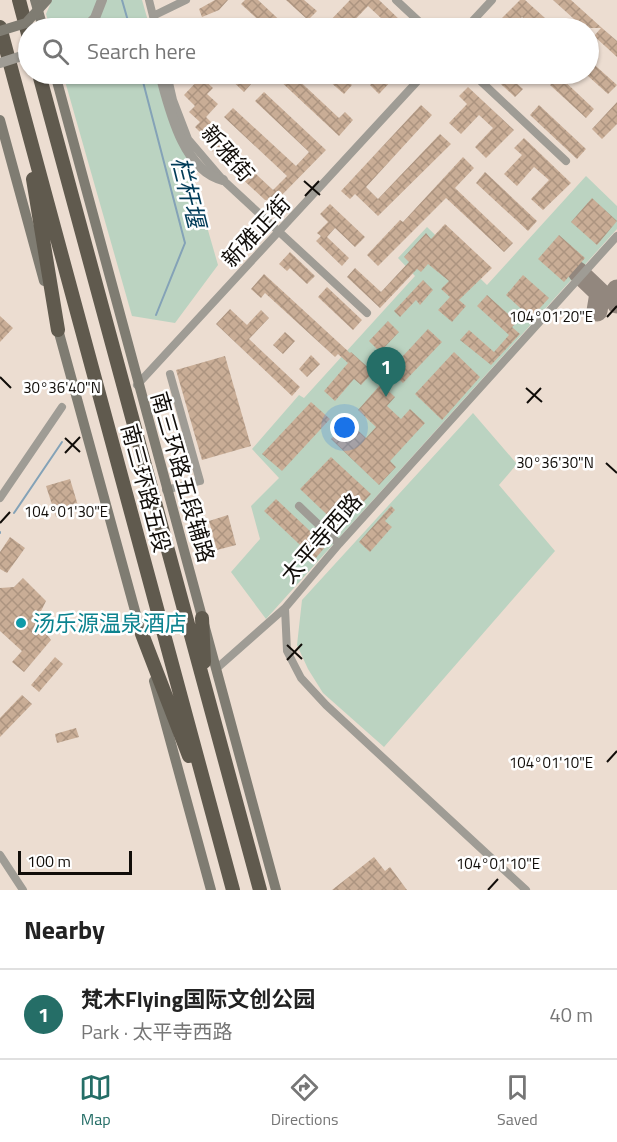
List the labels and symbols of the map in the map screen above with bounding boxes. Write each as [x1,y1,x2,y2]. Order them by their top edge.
street label: 新雅街 [194,117,262,189]
water label: 栏杆堰 [163,153,216,235]
street label: 新雅正街 [214,187,298,275]
text: 104°01'20"E [509,305,593,328]
pin: 1 [366,348,406,397]
text: 30°36'40"N [23,376,101,399]
street label: 南三环路五段辅路 [146,389,220,565]
your location [330,413,359,442]
street label: 南三环路五段 [116,421,176,555]
text: 30°36'30"N [516,451,594,474]
street label: 太平寺西路 [272,485,370,591]
text: 104°01'30"E [24,500,108,523]
place label: 汤乐源温泉酒店 [33,606,187,640]
marker: 汤乐源温泉酒店 [14,616,28,630]
text: 104°01'10"E [509,751,593,774]
scale bar [18,848,132,876]
text: 104°01'10"E [456,852,540,875]

